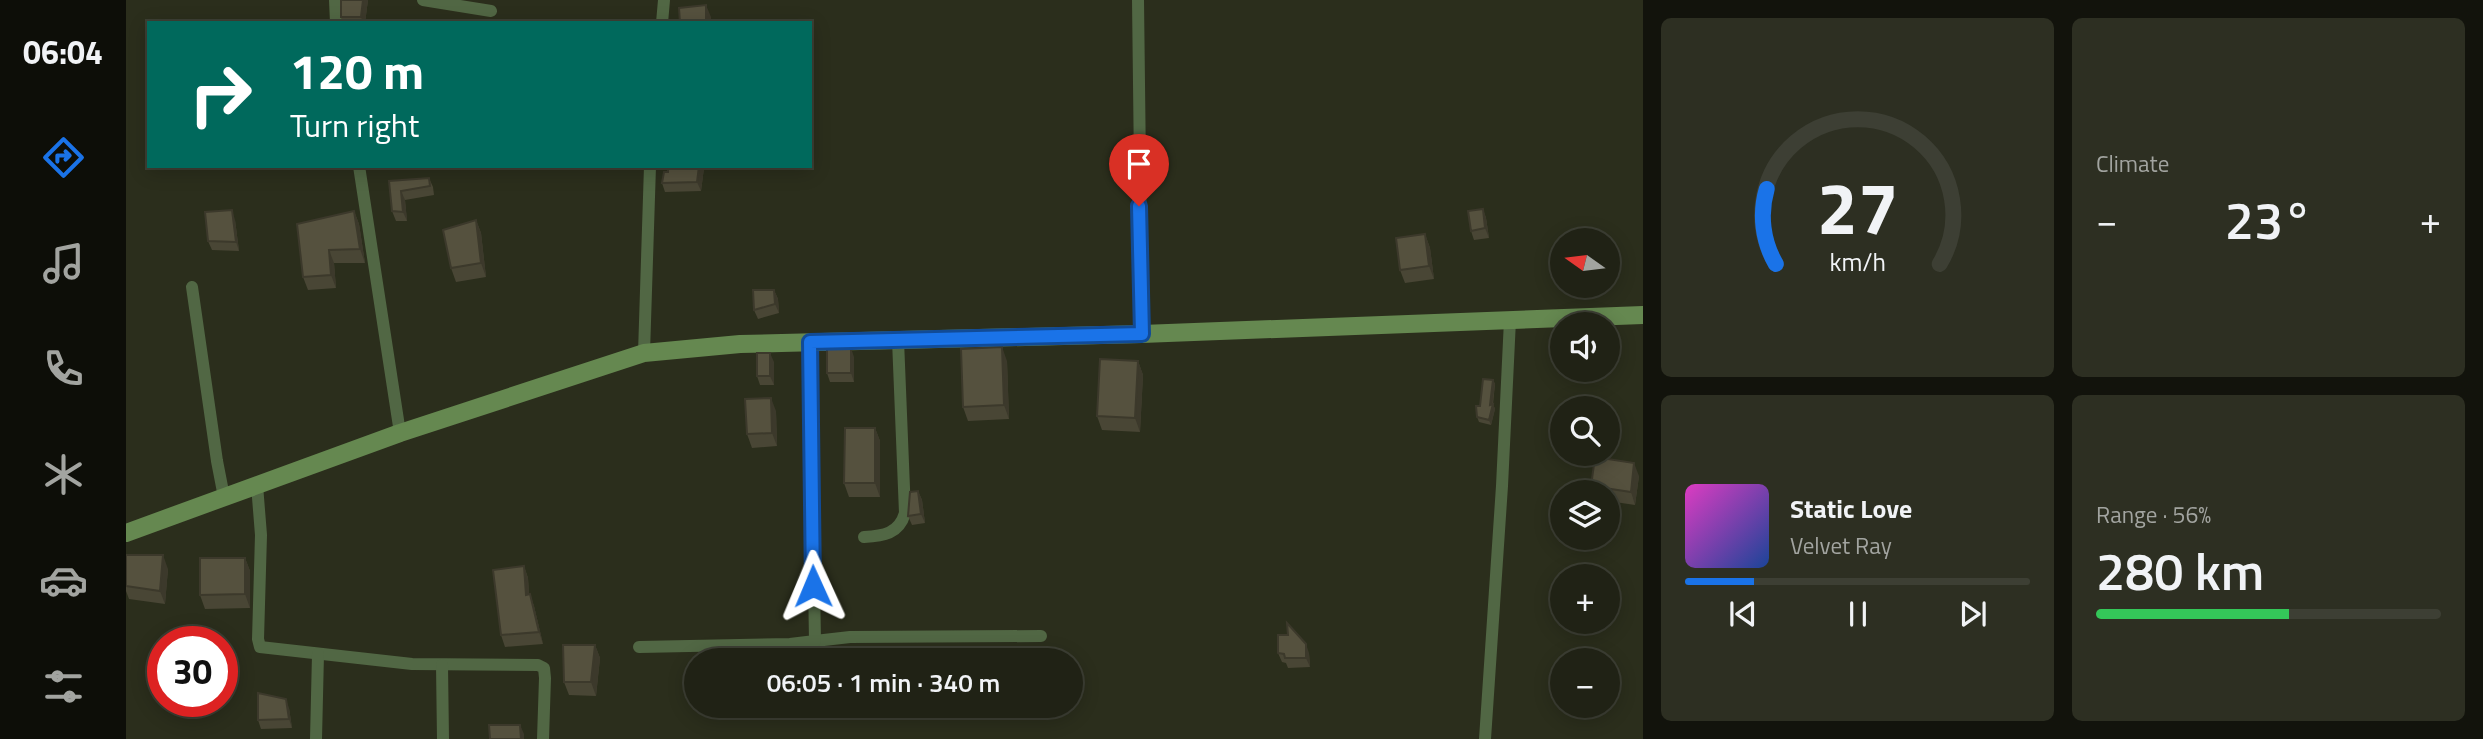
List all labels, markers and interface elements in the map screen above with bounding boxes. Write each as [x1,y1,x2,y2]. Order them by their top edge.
text: 06:04 [23,28,103,76]
text: 120 m [290,33,424,108]
icon: right [175,49,266,140]
text: Turn right [290,101,419,149]
icon: directions [39,133,88,182]
pin [1109,134,1169,206]
icon: arrive [1120,145,1158,183]
text: Climate [2096,146,2169,181]
text: 27 [1817,152,1898,262]
text: 23° [2225,180,2312,259]
text: − [2096,191,2117,249]
text: + [2420,191,2441,249]
north arrow [1550,228,1620,298]
map controls [1550,228,1620,718]
icon: music [39,239,88,288]
text: km/h [1829,242,1886,280]
button: sound [1550,312,1620,382]
icon: phone [39,344,88,393]
button: search [1550,396,1620,466]
icon: climate [39,450,88,499]
button: layers [1550,480,1620,550]
text: Static Love [1790,489,1912,528]
text: Range · 56% [2096,497,2211,532]
text: Velvet Ray [1790,528,1892,563]
text: 280 km [2096,531,2264,610]
position arrow [776,549,850,623]
icon: car [39,556,88,605]
button: + [1550,564,1620,634]
icon: previous [1724,595,1762,633]
icon: pause [1839,595,1877,633]
icon: next [1954,595,1992,633]
speed limit sign: 30 [147,626,238,717]
button: − [1550,648,1620,718]
icon: filters [39,662,88,711]
text: 06:05 · 1 min · 340 m [767,663,1000,702]

